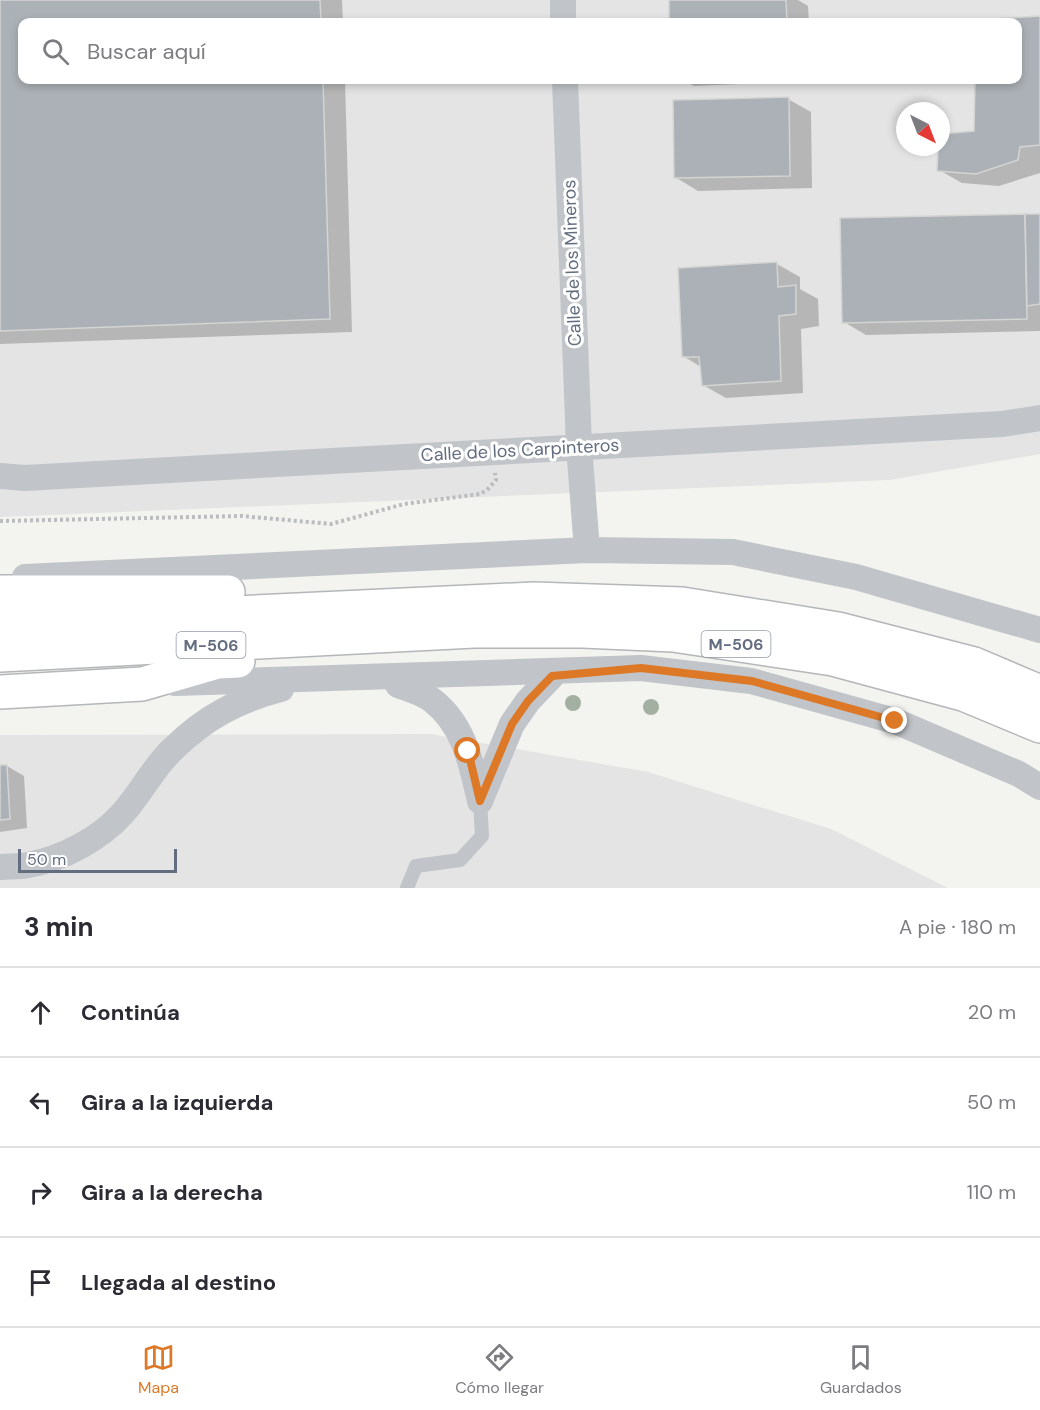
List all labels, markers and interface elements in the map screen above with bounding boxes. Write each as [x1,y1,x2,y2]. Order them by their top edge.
search box [18,18,1022,84]
icon: search [39,35,72,68]
text: Buscar aquí [87,37,206,66]
north arrow [896,102,950,156]
street label: Calle de los Mineros [557,179,587,347]
street label: Calle de los Carpinteros [420,433,620,467]
road number: M-506 [702,631,771,657]
road number: M-506 [176,632,246,658]
route end [881,707,907,733]
route start [454,737,480,763]
scale bar [18,846,177,874]
text: 50 m [27,849,66,870]
text: 3 min [24,910,93,944]
text: A pie · 180 m [899,914,1016,940]
icon: ahead [24,996,57,1029]
text: Continúa [81,998,180,1027]
text: 20 m [968,999,1016,1025]
icon: left [24,1086,57,1119]
text: Gira a la izquierda [81,1088,273,1117]
text: 50 m [967,1089,1016,1115]
icon: right [24,1176,57,1209]
text: Gira a la derecha [81,1178,263,1207]
text: 110 m [967,1179,1016,1205]
icon: arrive [24,1266,57,1299]
text: Llegada al destino [81,1268,276,1297]
tab: Mapa [138,1341,179,1398]
tab: Cómo llegar [455,1341,544,1398]
tab: Guardados [820,1341,902,1398]

